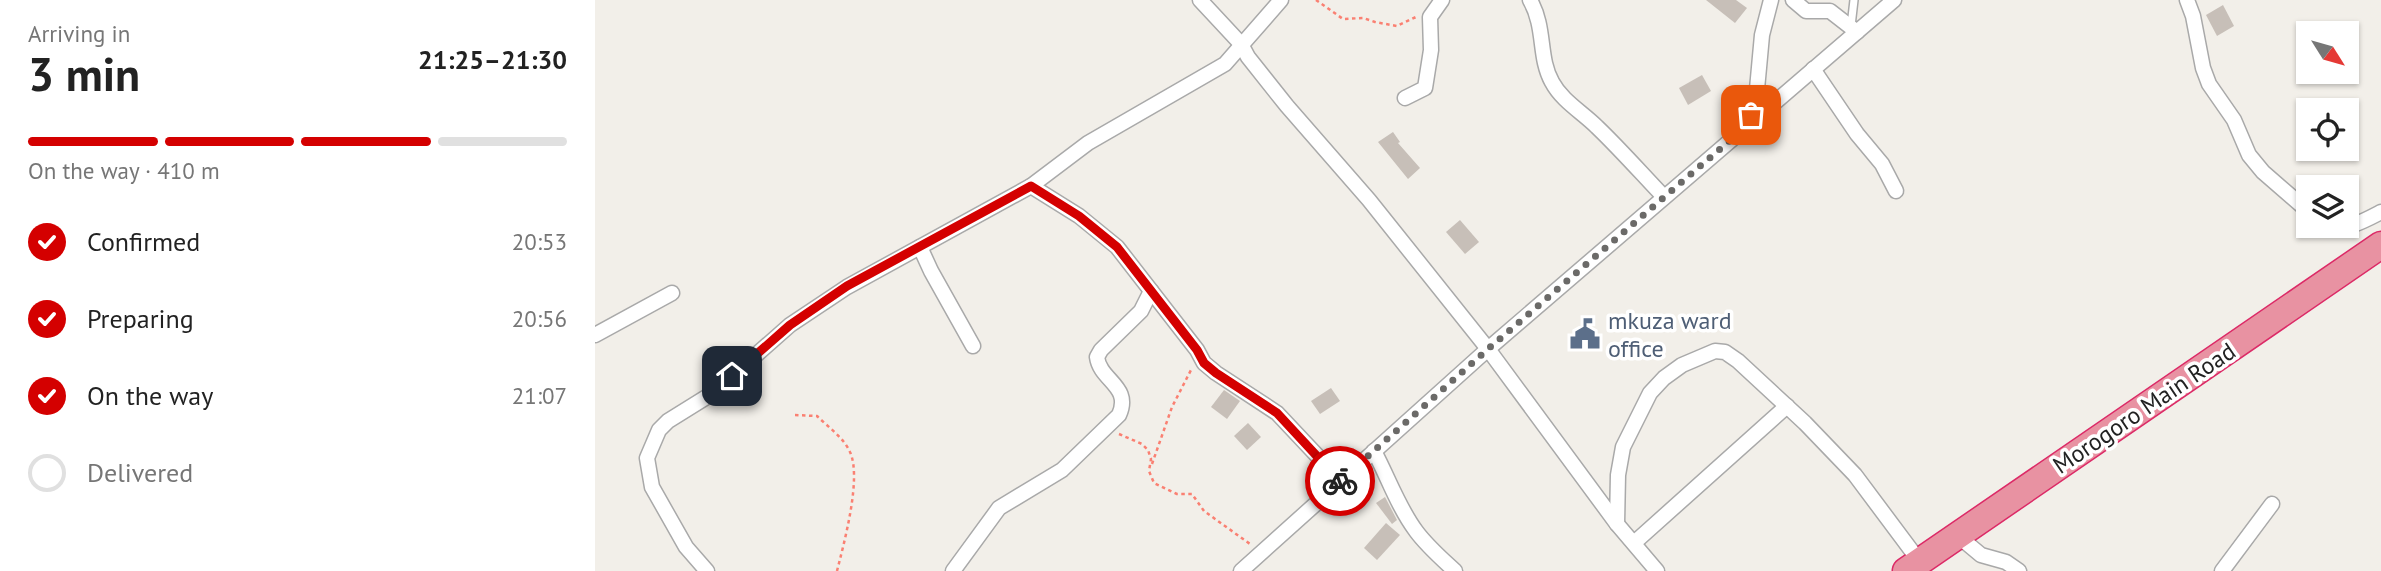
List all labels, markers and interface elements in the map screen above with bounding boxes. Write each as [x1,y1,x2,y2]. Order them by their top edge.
text: Arriving in [28,19,130,48]
north arrow [2296,21,2359,84]
map controls [2296,21,2359,238]
text: 21:25–21:30 [418,43,567,76]
text: 3 min [28,44,140,104]
pin [1721,85,1781,145]
icon: bag [1732,96,1770,134]
button: locate [2296,98,2359,161]
text: On the way · 410 m [28,156,220,185]
button: layers [2296,175,2359,238]
icon: check [28,223,66,261]
text: Confirmed [87,225,200,258]
text: 20:53 [512,227,567,256]
icon: check [28,300,66,338]
text: Preparing [87,302,194,335]
text: 20:56 [512,304,567,333]
place label: mkuza ward office [1608,305,1732,364]
public building icon: mkuza ward office [1568,317,1602,351]
street label: Morogoro Main Road [2047,335,2241,481]
pin [702,346,762,406]
icon: home [713,357,751,395]
icon: check [28,377,66,415]
text: On the way [87,379,213,412]
text: 21:07 [512,381,567,410]
courier [1305,446,1375,516]
text: Delivered [87,456,193,489]
icon: bike [1321,462,1359,500]

